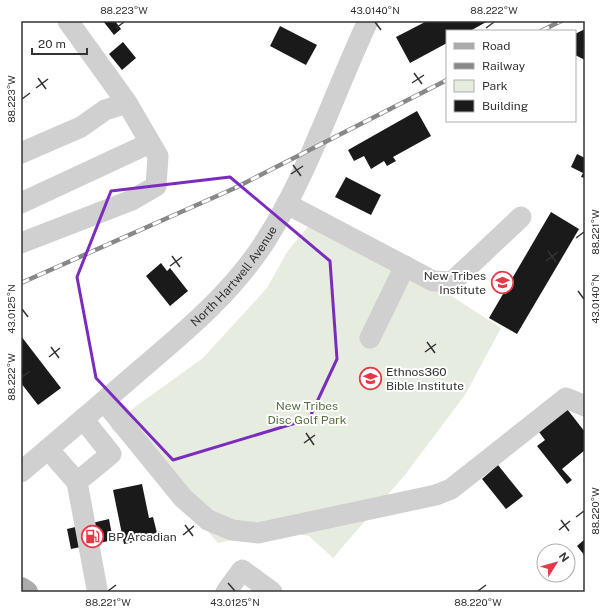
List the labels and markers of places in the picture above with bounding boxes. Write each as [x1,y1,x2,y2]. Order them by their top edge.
place label: New Tribes Institute [424,269,486,297]
school or university icon: New Tribes Institute [489,270,515,296]
place label: Ethnos360 Bible Institute [386,365,464,393]
school or university icon: Ethnos360 Bible Institute [357,366,383,392]
fuel station icon: BP Arcadian [79,524,105,550]
place label: BP Arcadian [108,530,177,544]

